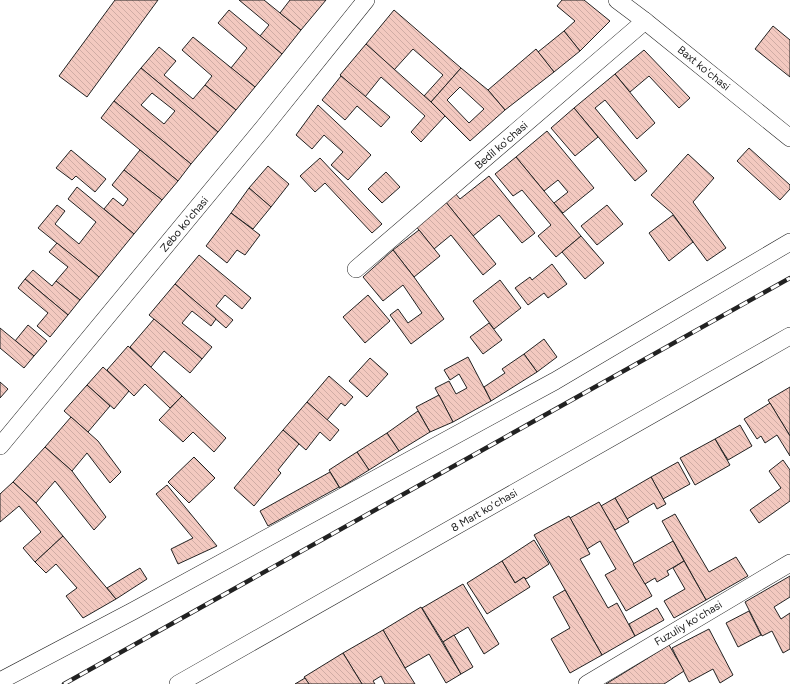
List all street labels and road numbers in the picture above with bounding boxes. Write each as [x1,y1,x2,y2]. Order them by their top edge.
street label: Baxt koʻchasi [675,43,733,94]
street label: Bedil ko'chasi [472,119,531,172]
street label: Zebo koʻchasi [158,194,211,255]
street label: 8 Mart koʻchasi [449,486,520,535]
street label: Fuzuliy koʻchasi [652,598,724,649]

